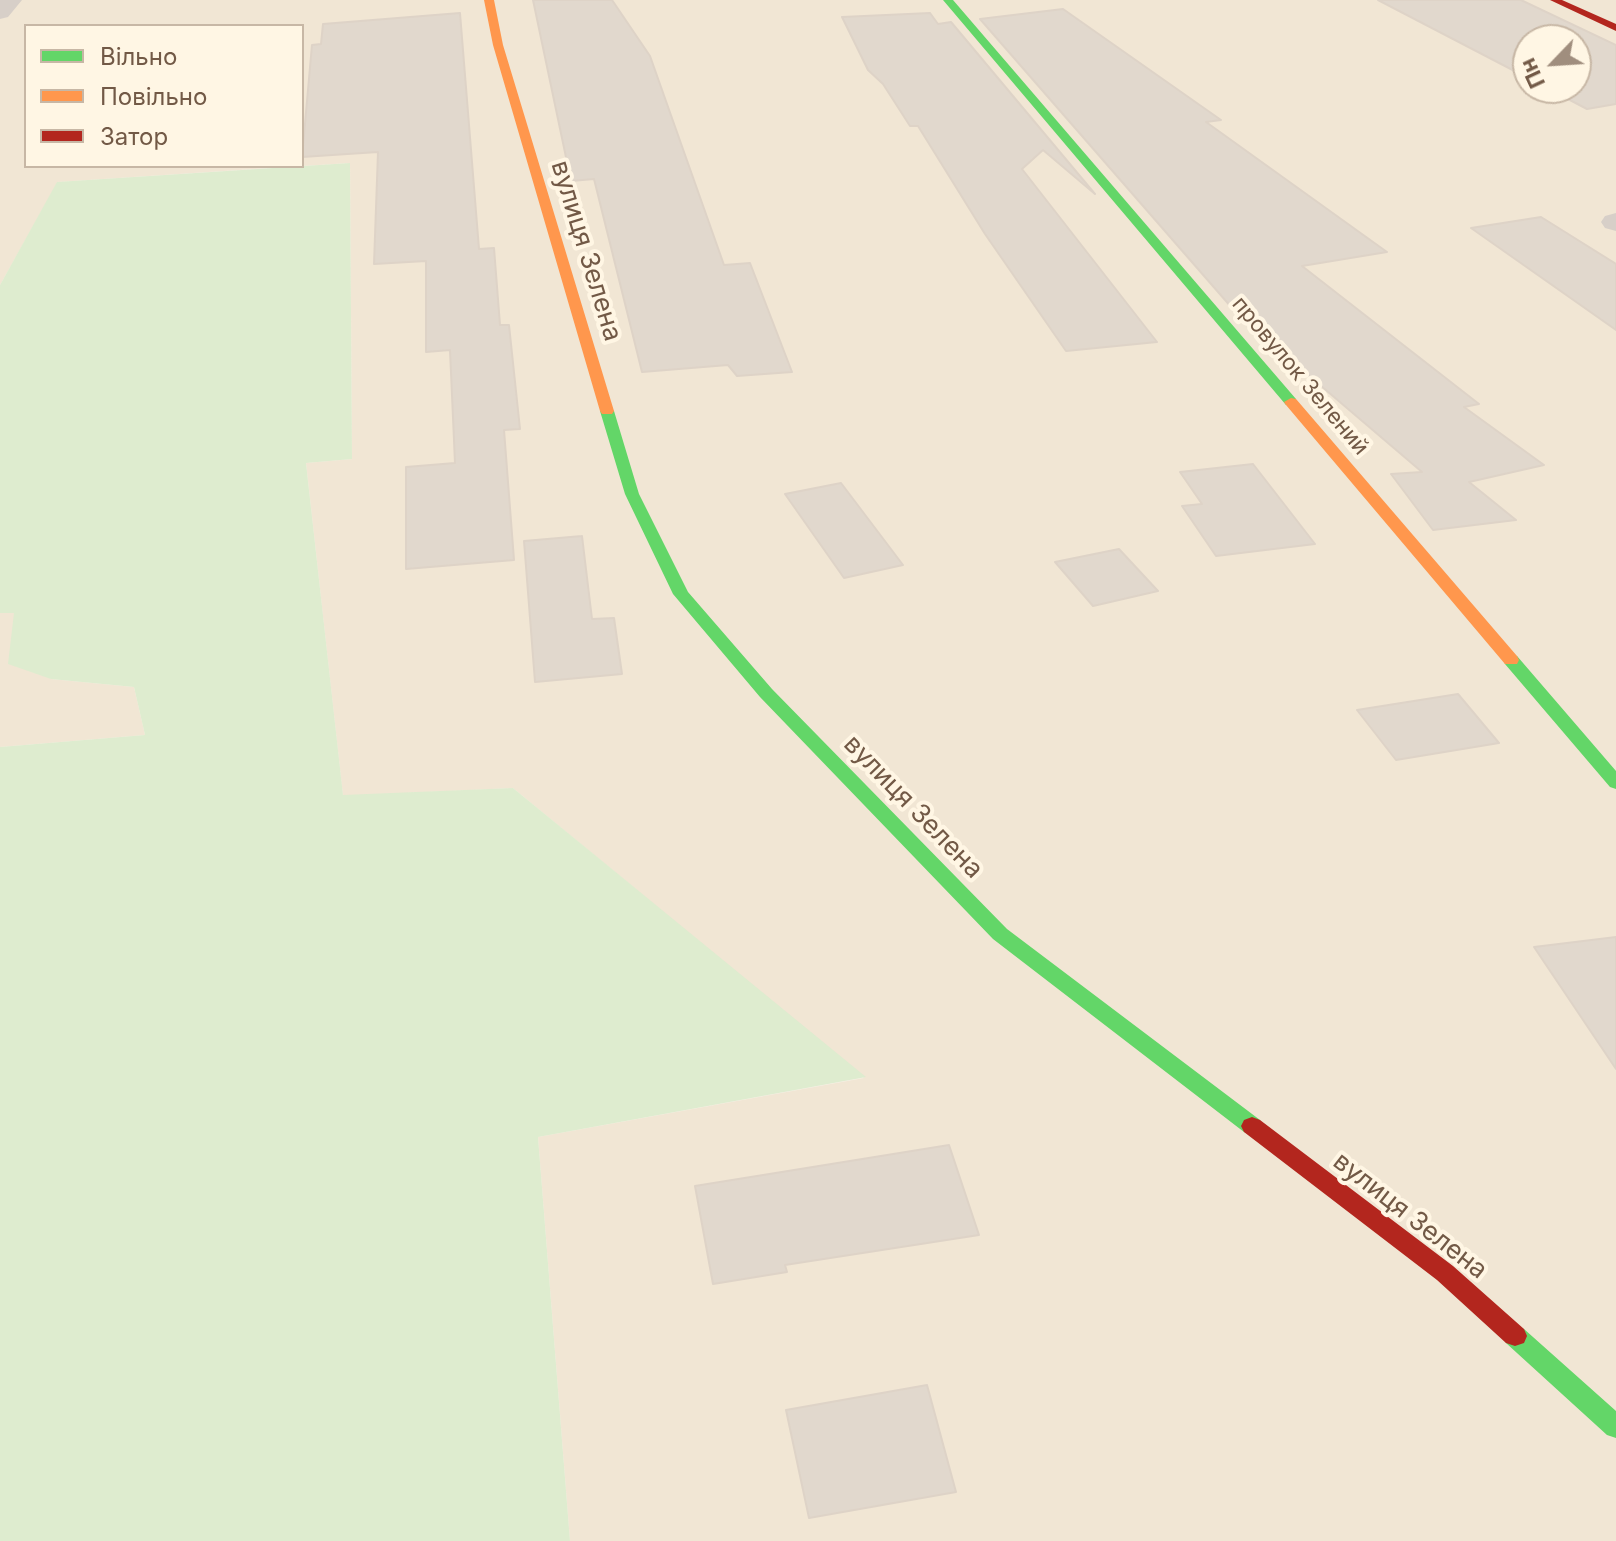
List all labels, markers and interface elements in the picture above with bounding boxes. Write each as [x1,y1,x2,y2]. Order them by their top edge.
legend [24,24,304,168]
north arrow [1512,24,1592,104]
text: Вільно [100,42,177,71]
text: Пн [1514,54,1550,92]
text: Повільно [100,82,207,111]
text: Затор [100,122,168,151]
street label: вулиця Зелена [544,157,628,345]
street label: провулок Зелений [1226,292,1374,460]
street label: вулиця Зелена [837,729,989,885]
street label: вулиця Зелена [1327,1146,1493,1286]

